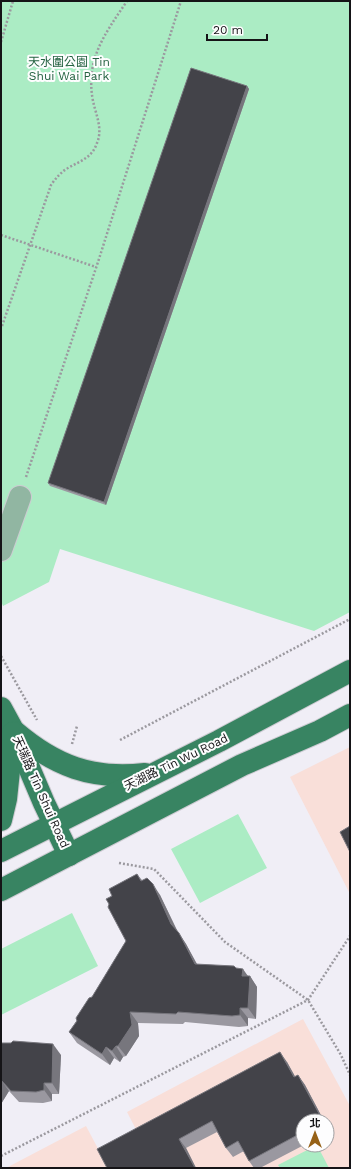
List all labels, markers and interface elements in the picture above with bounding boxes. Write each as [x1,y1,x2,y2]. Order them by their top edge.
scale bar [207,16,267,42]
text: 20 m [213,23,243,37]
park label: 天水圍公園 Tin Shui Wai Park [28,55,110,83]
street label: 天湖路 Tin Wu Road [122,731,230,793]
street label: 天瑞路 Tin Shui Road [10,734,72,850]
north arrow [295,1113,335,1153]
text: 北 [310,1117,321,1130]

